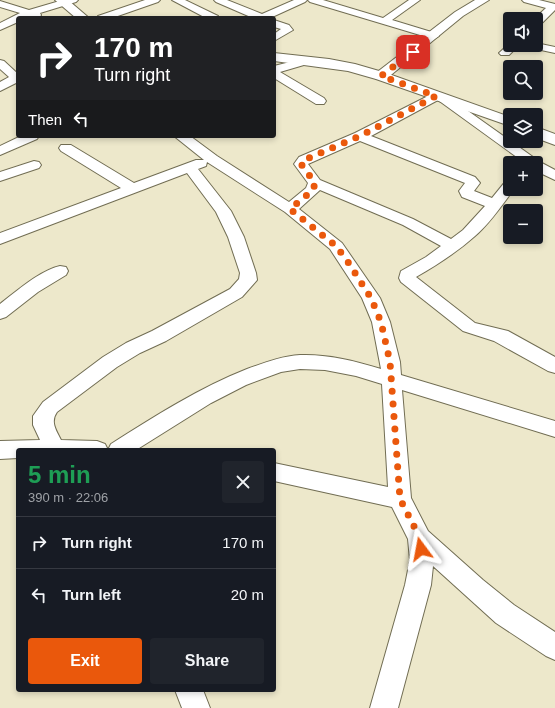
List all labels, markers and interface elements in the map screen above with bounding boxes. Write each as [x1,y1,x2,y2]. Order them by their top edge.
map controls [503,12,543,244]
button: sound [503,12,543,52]
icon: right [28,32,80,84]
text: 170 m [94,32,173,63]
pin [396,35,430,69]
icon: arrive [402,41,424,63]
button: search [503,60,543,100]
text: Turn right [94,65,170,85]
icon: left [70,108,92,130]
button: layers [503,108,543,148]
text: Then [28,111,62,128]
button: + [503,156,543,196]
button: − [503,204,543,244]
text: 5 min [28,461,91,488]
button: close [222,461,264,503]
text: 390 m · 22:06 [28,490,108,505]
position arrow [400,528,442,570]
icon: right [28,532,50,554]
text: Turn right [62,534,132,551]
text: 170 m [222,534,264,551]
icon: left [28,584,50,606]
text: Turn left [62,586,121,603]
text: 20 m [231,586,264,603]
button: Exit [28,638,142,684]
button: Share [150,638,264,684]

